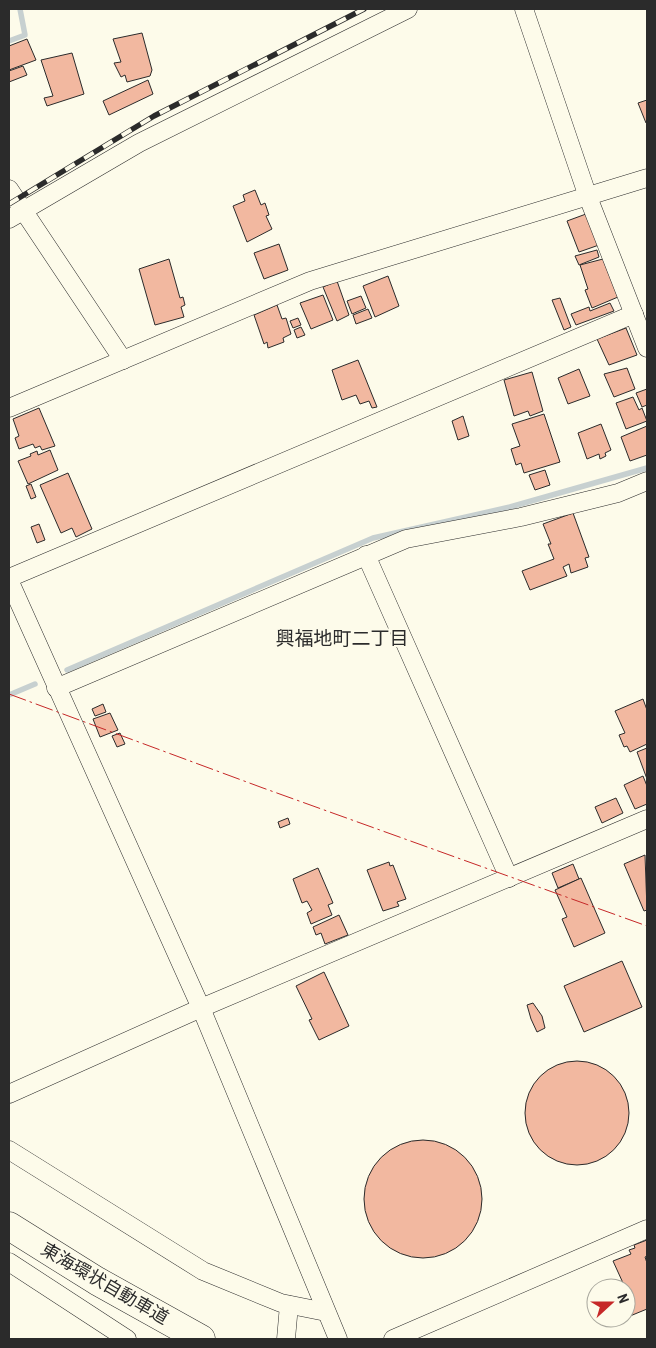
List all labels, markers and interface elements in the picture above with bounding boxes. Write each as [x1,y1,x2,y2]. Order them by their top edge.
district label: 興福地町二丁目 [275,627,409,650]
street label: 東海環状自動車道 [37,1238,173,1328]
north arrow [586,1278,636,1328]
text: N [614,1291,632,1305]

